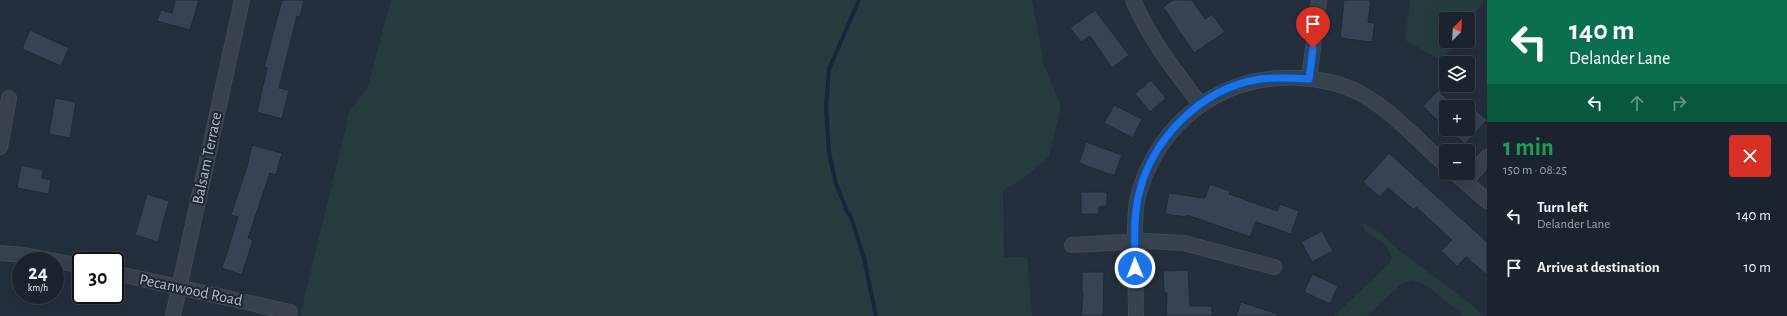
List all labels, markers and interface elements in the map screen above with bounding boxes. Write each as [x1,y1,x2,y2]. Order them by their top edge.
pin [1296,7.0,1330,48]
north arrow [1439,12,1475,48]
map controls [1439,12,1475,180]
icon: arrive [1302,13,1324,35]
icon: left [1503,16,1555,68]
text: 140 m [1569,17,1635,45]
text: Delander Lane [1569,50,1670,68]
button: layers [1439,56,1475,92]
icon: left [1584,92,1606,114]
icon: ahead [1626,92,1648,114]
icon: right [1668,92,1690,114]
button: + [1439,100,1475,136]
street label: Balsam Terrace [189,110,225,206]
button: close [1729,135,1771,177]
text: 1 min [1503,136,1554,160]
button: − [1439,144,1475,180]
text: 150 m · 08:25 [1503,164,1567,177]
text: Turn left [1537,200,1588,215]
icon: left [1503,205,1525,227]
text: 140 m [1736,208,1771,223]
text: Delander Lane [1537,218,1610,231]
position arrow [1114,247,1156,289]
speed limit sign: 30 [72,252,124,304]
icon: arrive [1503,257,1525,279]
text: Arrive at destination [1537,260,1660,275]
text: 10 m [1743,260,1771,275]
text: 24 [28,263,48,283]
street label: Pecanwood Road [138,271,244,309]
text: km/h [28,283,48,293]

